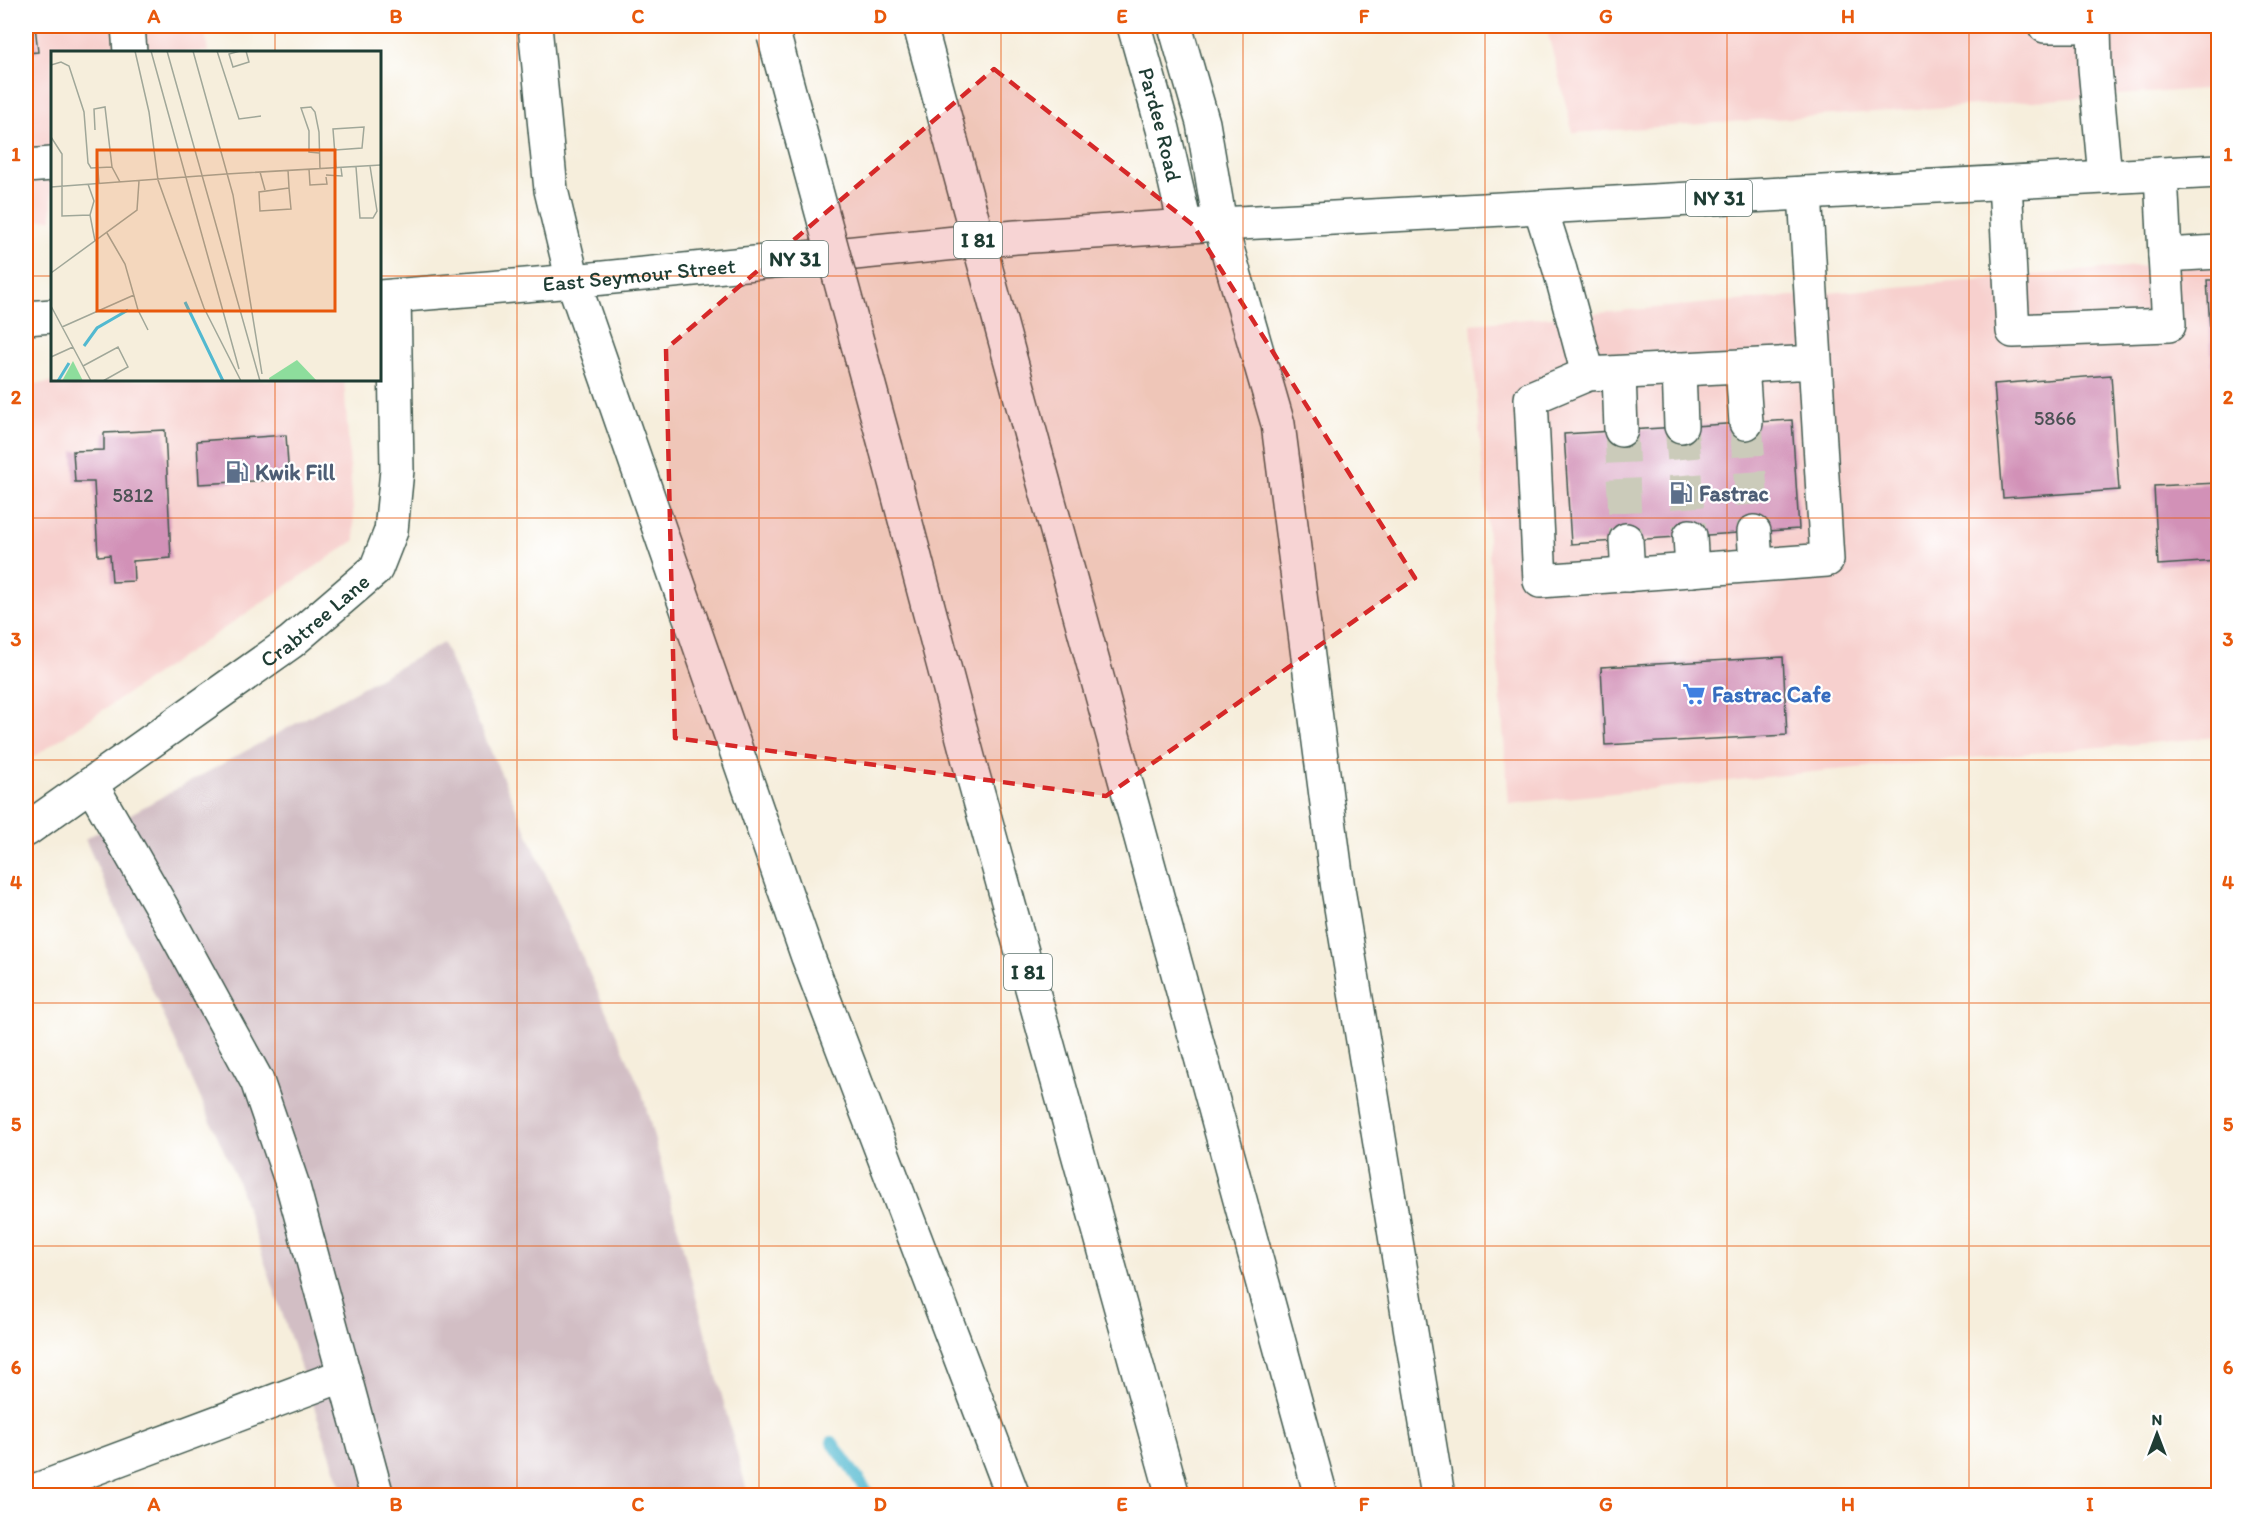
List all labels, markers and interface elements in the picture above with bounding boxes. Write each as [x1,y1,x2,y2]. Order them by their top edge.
text: A [147,4,161,28]
text: B [390,4,403,28]
text: C [632,4,645,28]
text: D [873,4,887,28]
text: E [1116,4,1128,28]
text: F [1359,4,1370,28]
text: G [1599,4,1613,28]
text: H [1841,4,1855,28]
text: I [2086,4,2094,28]
inset map [51,51,381,381]
street label: Pardee Road [1132,64,1188,184]
text: 1 [11,142,21,166]
text: 1 [2223,142,2233,166]
road number: NY 31 [1686,180,1752,216]
road number: I 81 [954,222,1002,258]
road number: NY 31 [762,241,828,277]
street label: East Seymour Street [542,252,737,297]
text: 2 [11,385,22,409]
text: 2 [2223,385,2234,409]
house number: 5866 [2034,406,2076,430]
fuel station icon: Kwik Fill [224,459,250,485]
place label: Kwik Fill [255,459,336,486]
fuel station icon: Fastrac [1668,480,1694,506]
place label: Fastrac [1699,480,1770,507]
house number: 5812 [112,483,154,507]
street label: Crabtree Lane [255,568,375,673]
text: 3 [11,627,22,651]
text: 3 [2223,627,2234,651]
supermarket icon: Fastrac Cafe [1681,681,1707,707]
place label: Fastrac Cafe [1712,681,1831,708]
text: 4 [10,870,22,894]
text: 4 [2222,870,2234,894]
road number: I 81 [1004,954,1052,990]
text: 5 [11,1112,22,1136]
text: 5 [2223,1112,2234,1136]
text: 6 [11,1355,22,1379]
text: 6 [2223,1355,2234,1379]
north arrow [2127,1404,2187,1464]
text: N [2152,1410,2162,1429]
text: A [147,1492,161,1516]
text: B [390,1492,403,1516]
text: C [632,1492,645,1516]
text: D [873,1492,887,1516]
text: E [1116,1492,1128,1516]
text: F [1359,1492,1370,1516]
text: G [1599,1492,1613,1516]
text: H [1841,1492,1855,1516]
text: I [2086,1492,2094,1516]

